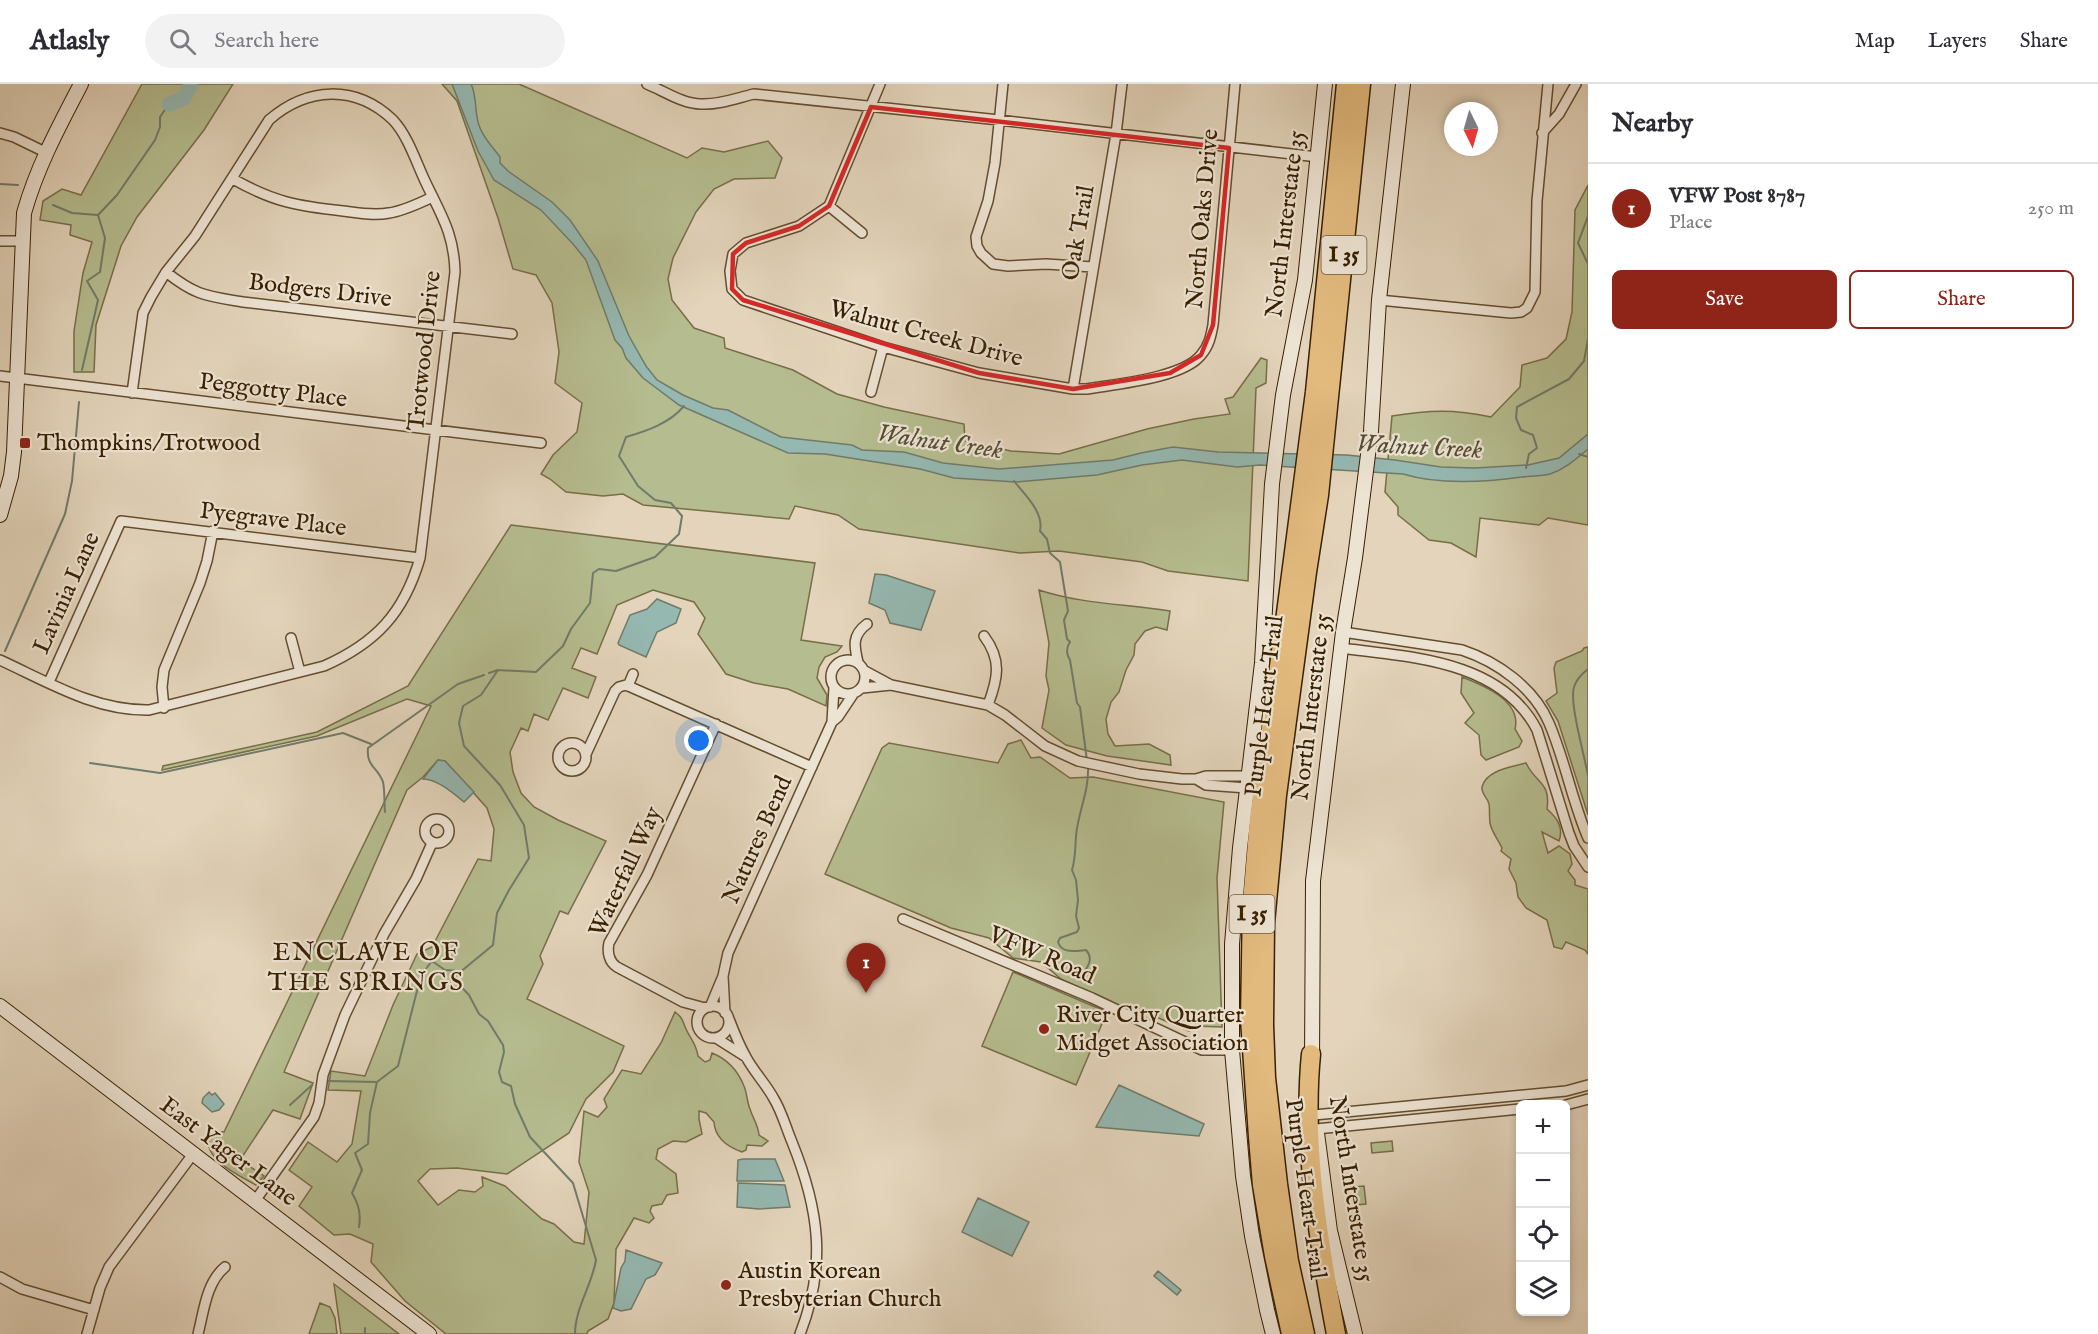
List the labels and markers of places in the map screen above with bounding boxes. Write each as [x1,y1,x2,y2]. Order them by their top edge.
place label: Thompkins/Trotwood [37,428,260,459]
marker: Thompkins/Trotwood [18,436,32,450]
pin: 1 [846,944,886,993]
place label: River City Quarter Midget Association [1056,1000,1249,1059]
marker: River City Quarter Midget Association [1037,1022,1051,1036]
place label: Austin Korean Presbyterian Church [737,1256,942,1315]
marker: Austin Korean Presbyterian Church [719,1278,733,1292]

